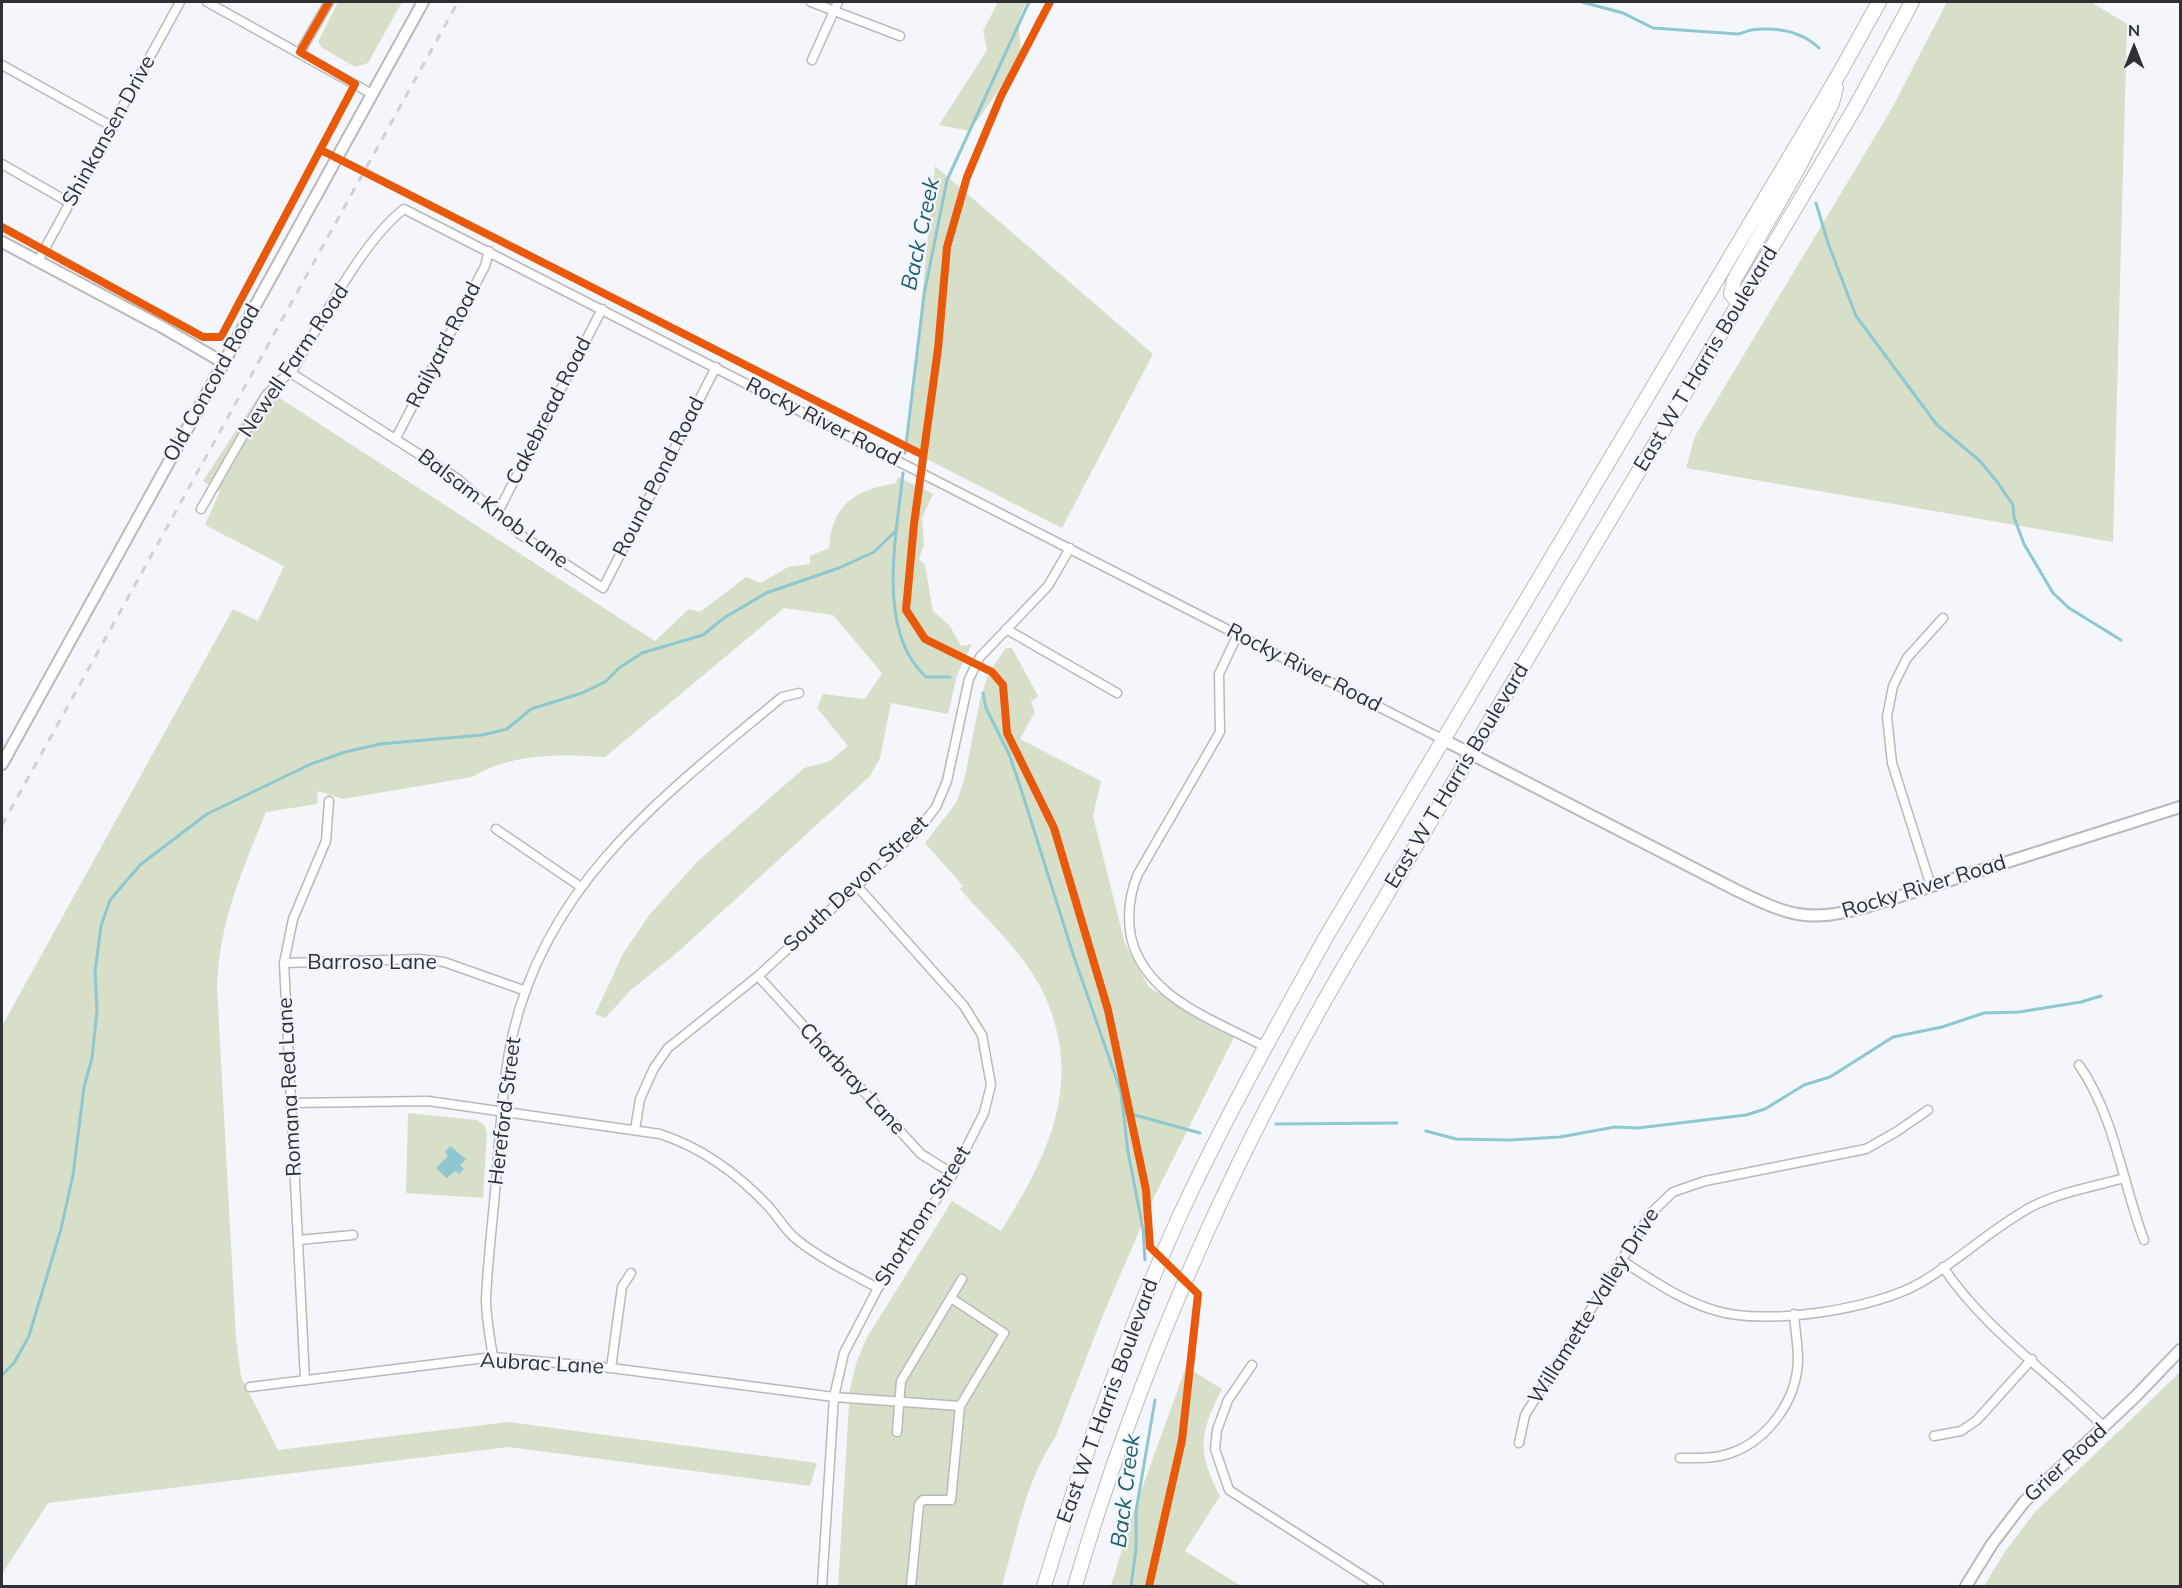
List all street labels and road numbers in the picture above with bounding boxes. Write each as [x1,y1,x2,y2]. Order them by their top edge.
street label: Shinkansen Drive [57,51,161,211]
street label: East W T Harris Boulevard [1629,242,1783,476]
street label: Railyard Road [402,278,486,412]
street label: Newell Farm Road [234,280,354,442]
street label: Old Concord Road [158,300,266,466]
street label: Cakebread Road [501,333,597,489]
street label: Rocky River Road [741,372,905,472]
street label: Round Pond Road [608,393,710,561]
street label: Balsam Knob Lane [413,444,573,574]
street label: Rocky River Road [1222,618,1386,718]
street label: East W T Harris Boulevard [1380,659,1534,893]
street label: South Devon Street [779,811,933,957]
street label: Rocky River Road [1839,850,2009,924]
street label: Barroso Lane [307,950,437,976]
street label: Romana Red Lane [273,997,307,1177]
street label: Charbray Lane [794,1018,910,1140]
street label: Hereford Street [483,1036,527,1186]
street label: Shorthorn Street [870,1141,976,1291]
street label: Willamette Valley Drive [1523,1203,1665,1409]
street label: East W T Harris Boulevard [1052,1275,1164,1527]
street label: Aubrac Lane [479,1348,605,1380]
street label: Grier Road [2019,1418,2113,1508]

